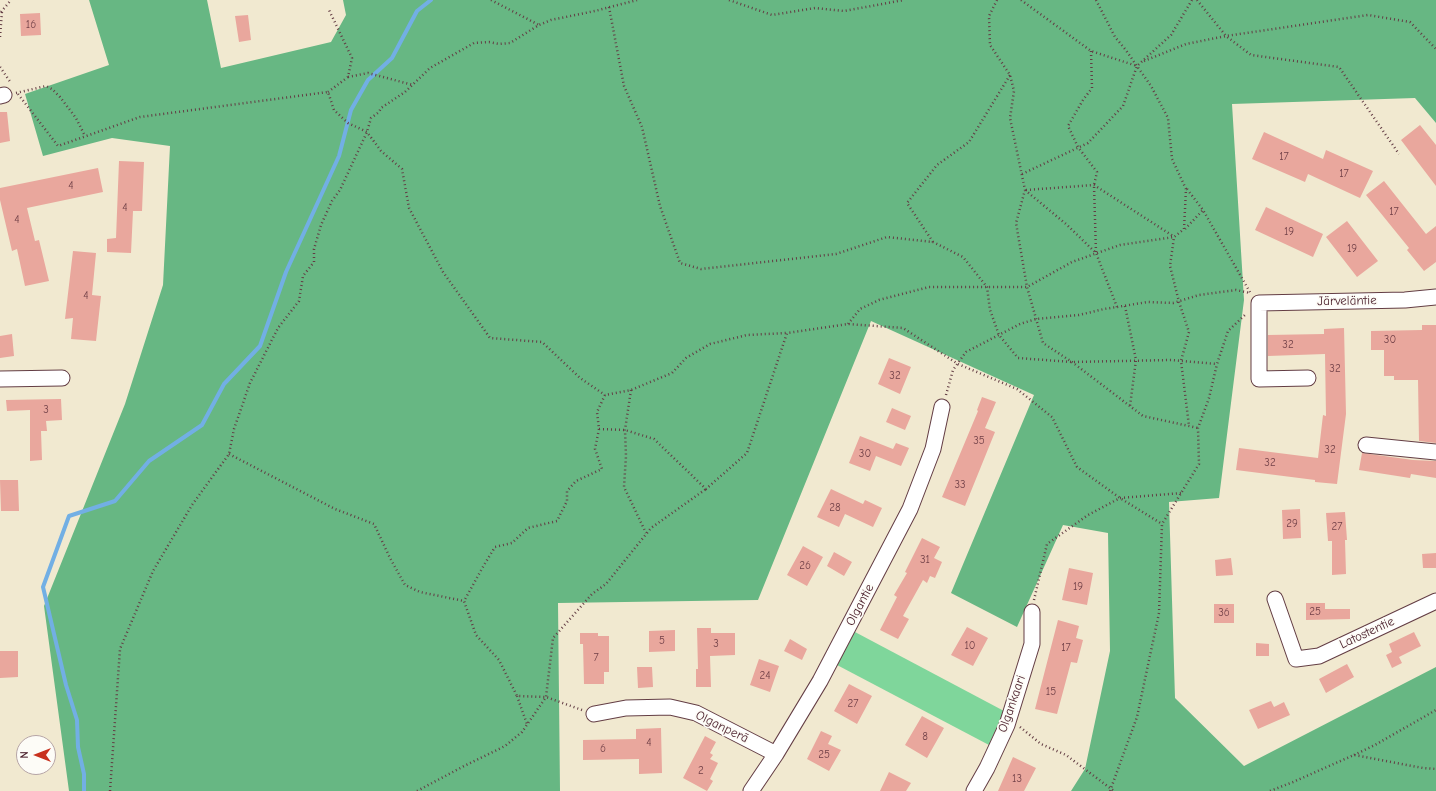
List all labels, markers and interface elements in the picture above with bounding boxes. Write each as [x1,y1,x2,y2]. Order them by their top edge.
house number: 16 [26,18,36,32]
house number: 17 [1279,150,1289,164]
house number: 17 [1339,167,1349,181]
house number: 4 [68,179,74,193]
house number: 4 [122,201,128,215]
house number: 17 [1389,205,1399,219]
house number: 4 [14,213,20,227]
house number: 19 [1284,225,1294,239]
house number: 19 [1347,242,1357,256]
house number: 4 [83,289,89,303]
street label: Järveläntie [1317,293,1377,309]
house number: 30 [1384,333,1396,347]
house number: 32 [1282,338,1294,352]
house number: 32 [1329,362,1341,376]
house number: 32 [889,369,901,383]
house number: 3 [43,403,49,417]
house number: 35 [973,434,985,448]
house number: 32 [1324,443,1336,457]
house number: 30 [859,447,871,461]
house number: 32 [1264,456,1276,470]
house number: 33 [954,478,966,492]
house number: 28 [829,501,841,515]
house number: 29 [1286,517,1298,531]
house number: 27 [1332,520,1342,534]
house number: 31 [920,553,930,567]
house number: 26 [799,559,811,573]
house number: 19 [1073,580,1083,594]
street label: Olgantie [843,581,877,629]
house number: 25 [1309,605,1321,619]
house number: 36 [1218,606,1230,620]
street label: Latostentie [1337,614,1397,652]
house number: 5 [659,634,665,648]
house number: 3 [713,637,719,651]
house number: 10 [964,639,976,653]
house number: 17 [1061,641,1071,655]
house number: 7 [593,651,599,665]
house number: 24 [759,669,771,683]
street label: Olgankaari [995,673,1029,735]
house number: 15 [1046,685,1056,699]
house number: 27 [848,697,858,711]
street label: Olganperä [693,708,751,746]
house number: 8 [922,730,928,744]
north arrow [16,735,56,775]
house number: 4 [646,736,652,750]
house number: 6 [600,742,606,756]
house number: 25 [818,748,830,762]
text: N [18,751,31,759]
house number: 2 [698,764,704,778]
house number: 13 [1012,772,1022,786]

